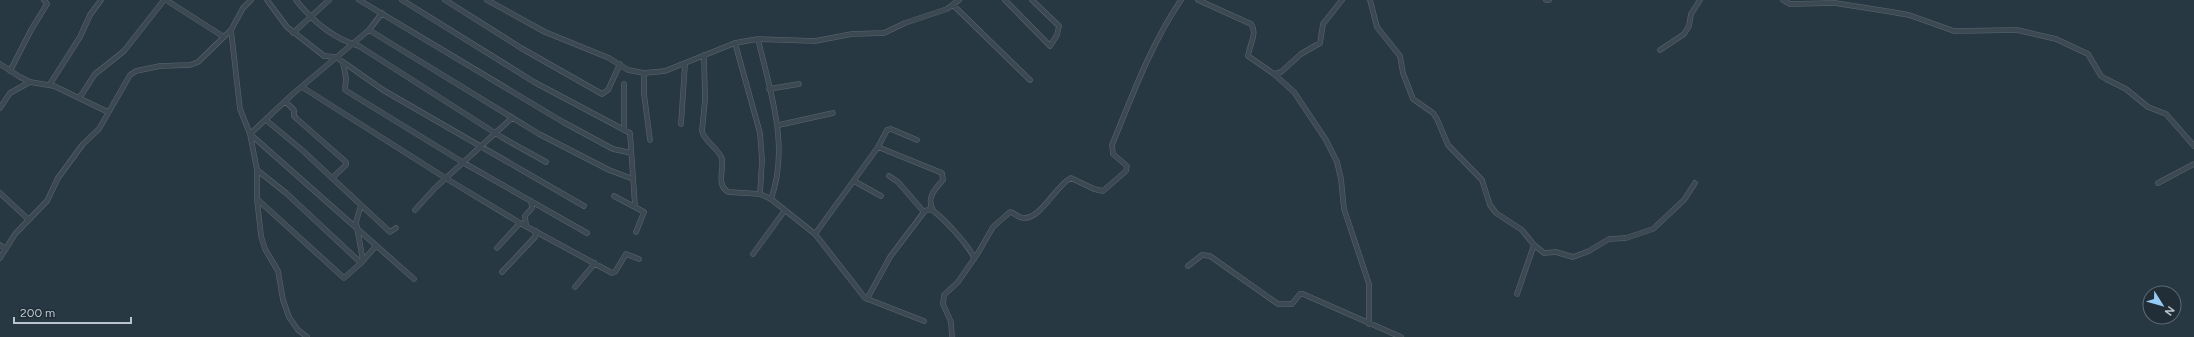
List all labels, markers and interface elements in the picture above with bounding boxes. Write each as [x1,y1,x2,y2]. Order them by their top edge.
north arrow [2142,285,2182,325]
scale bar [14,299,131,325]
text: N [2162,303,2177,318]
text: 200 m [20,306,55,320]

